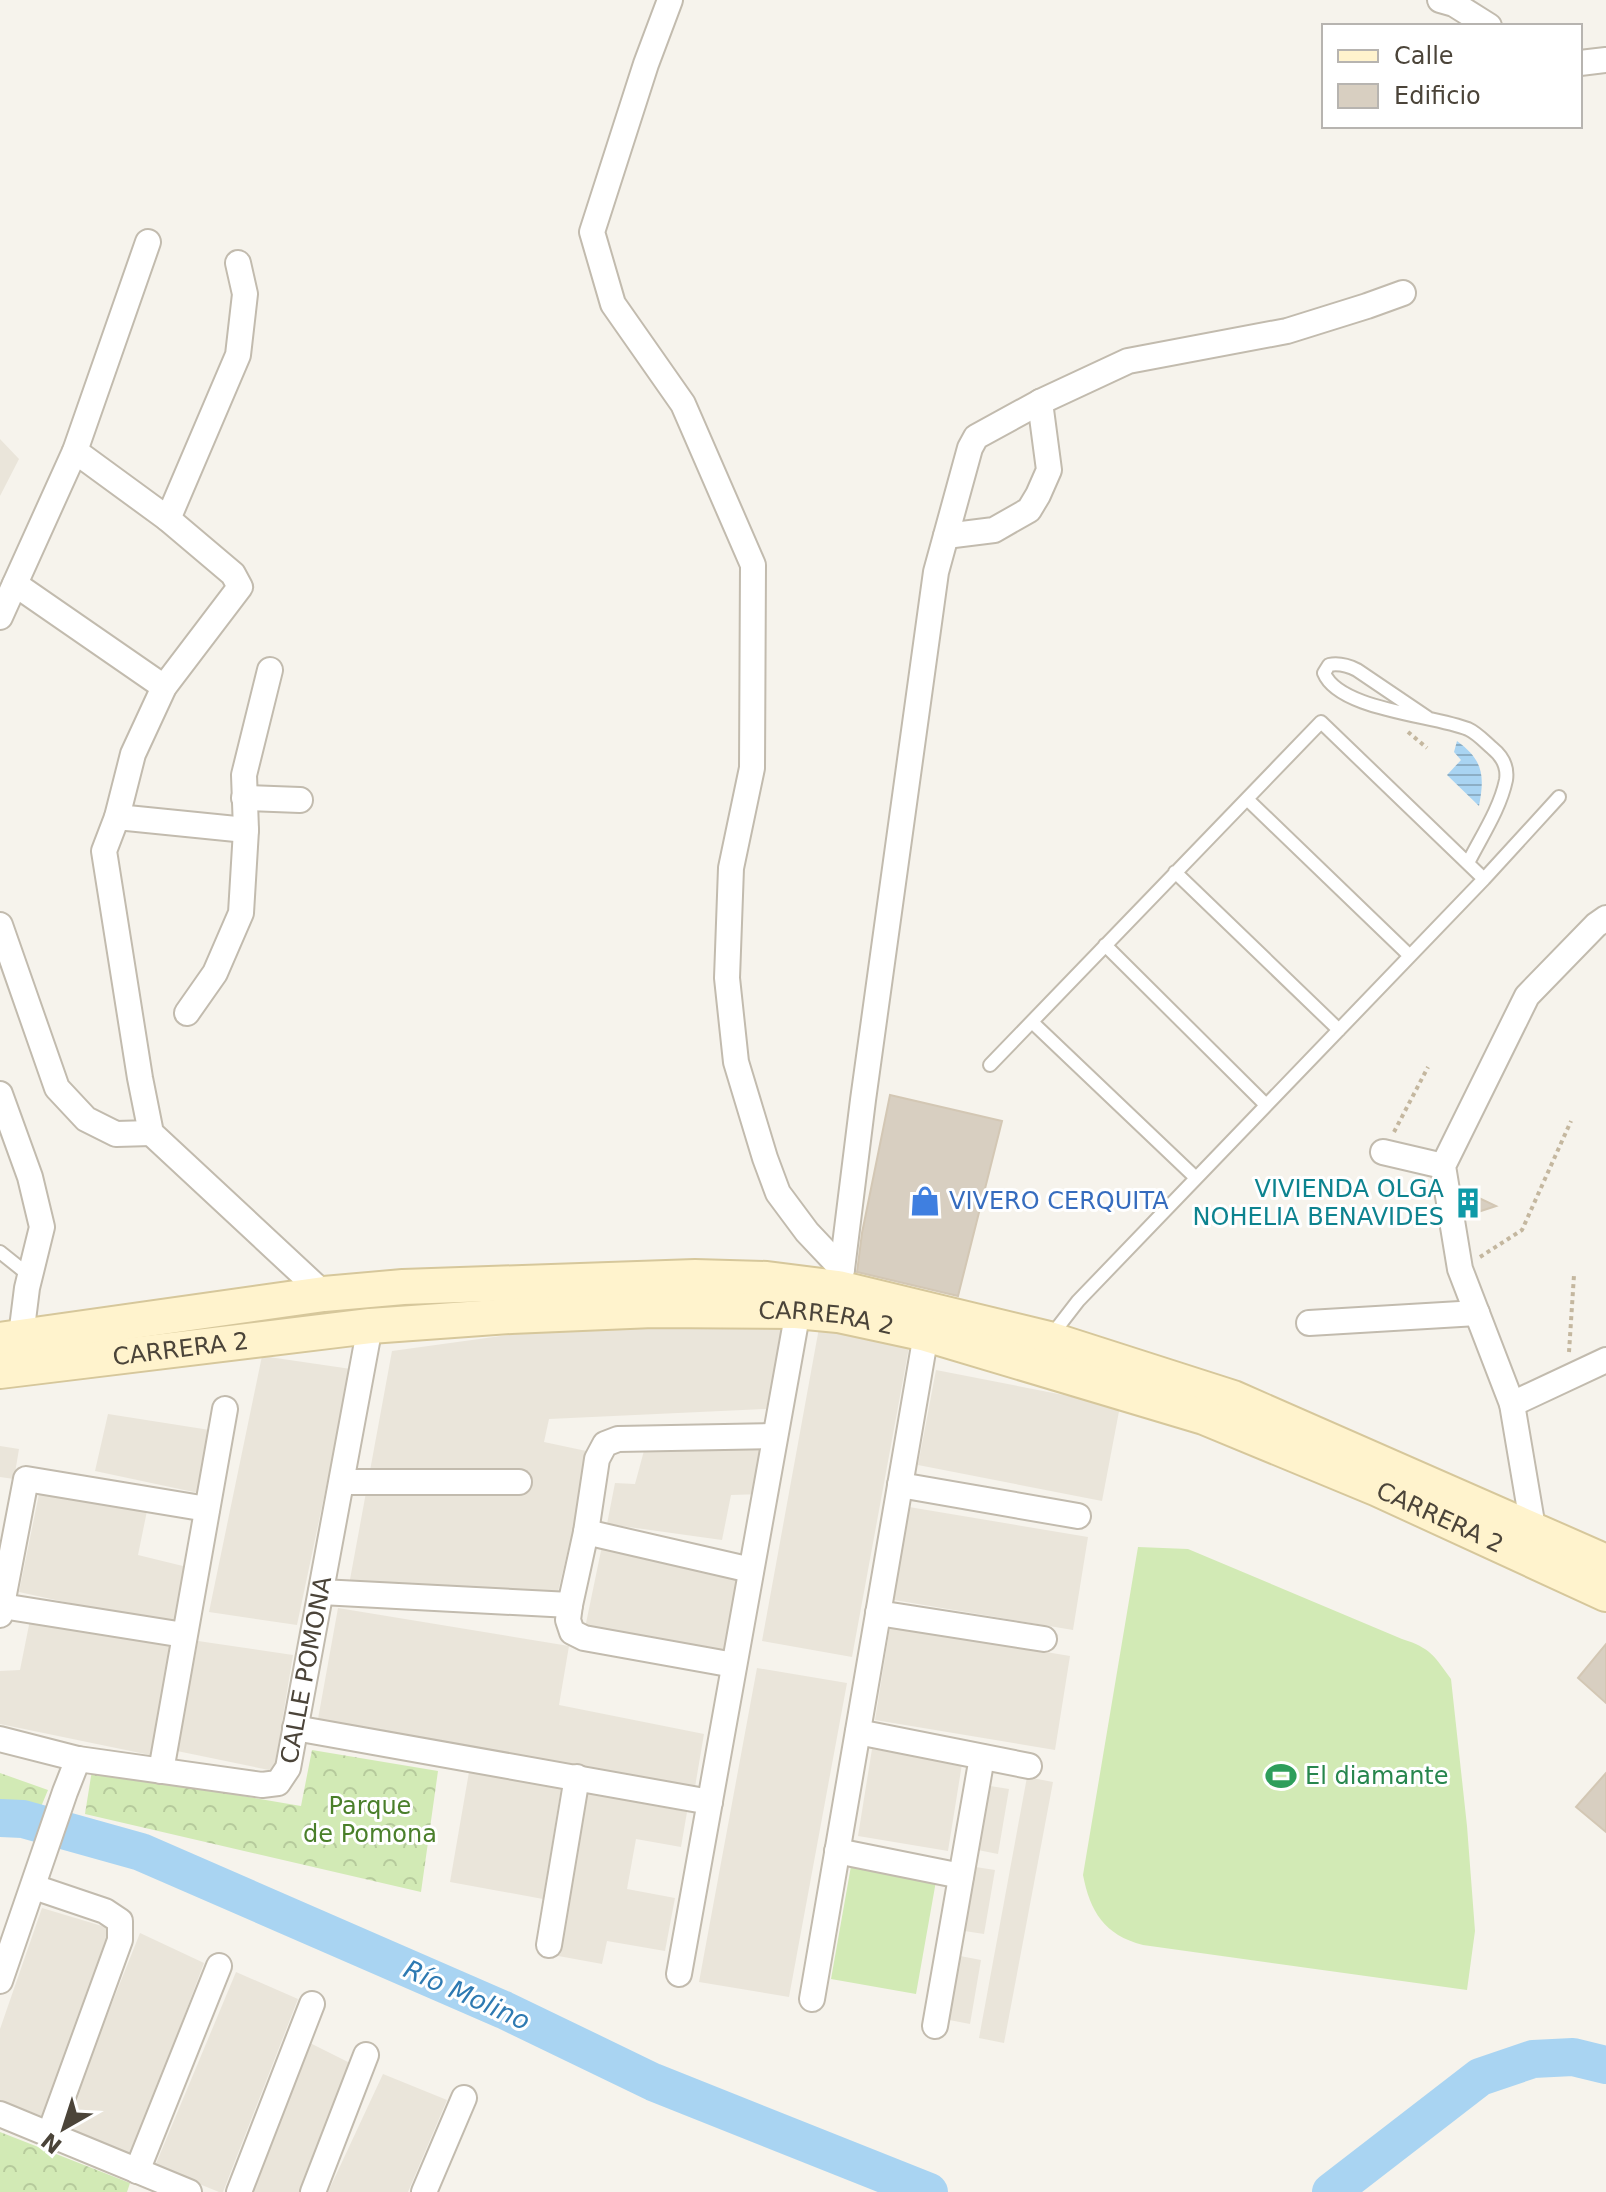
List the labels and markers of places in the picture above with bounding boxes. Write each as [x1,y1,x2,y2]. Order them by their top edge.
place label: VIVIENDA OLGA NOHELIA BENAVIDES [1193,1175,1445,1231]
shop icon: VIVERO CERQUITA [908,1184,942,1218]
building icon: VIVIENDA OLGA NOHELIA BENAVIDES [1451,1186,1485,1220]
place label: VIVERO CERQUITA [949,1187,1169,1215]
sports icon: El diamante [1264,1759,1298,1793]
place label: El diamante [1305,1762,1449,1790]

